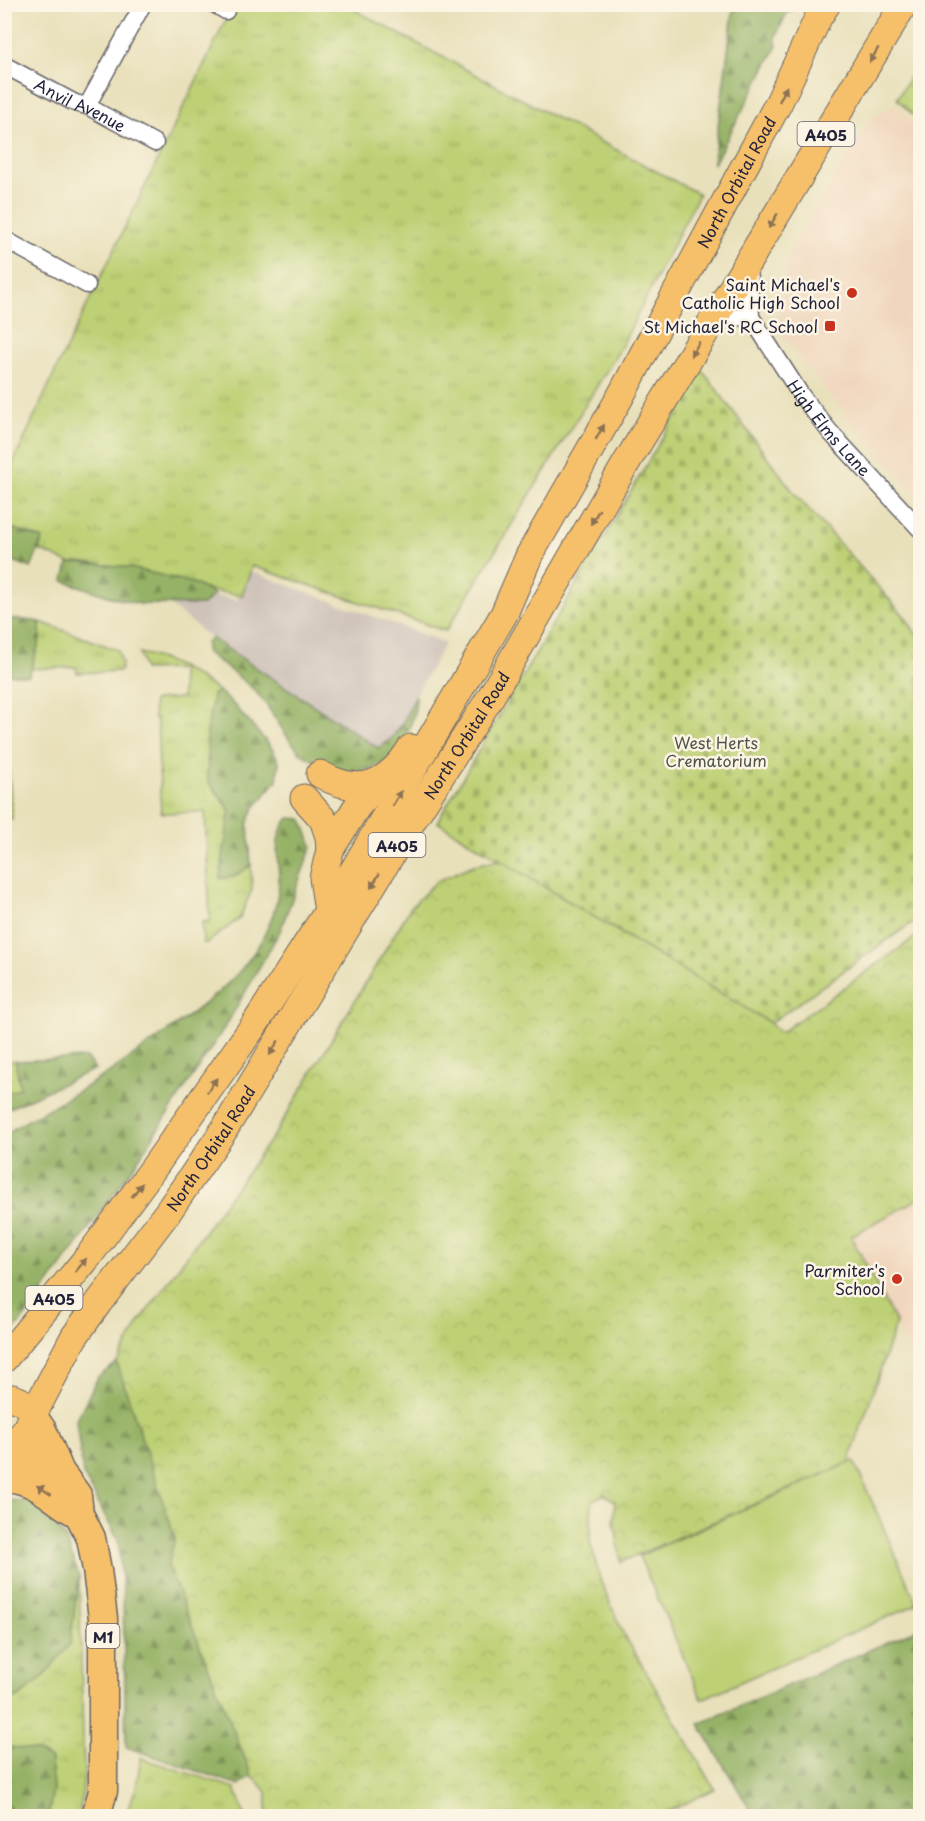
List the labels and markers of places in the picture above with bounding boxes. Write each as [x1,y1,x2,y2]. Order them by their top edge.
place label: Saint Michael's Catholic High School [682,272,840,314]
marker: Saint Michael's Catholic High School [845,286,859,300]
place label: St Michael's RC School [643,314,818,338]
marker: St Michael's RC School [823,319,837,333]
place label: Parmiter's School [804,1258,885,1300]
marker: Parmiter's School [890,1272,904,1286]

